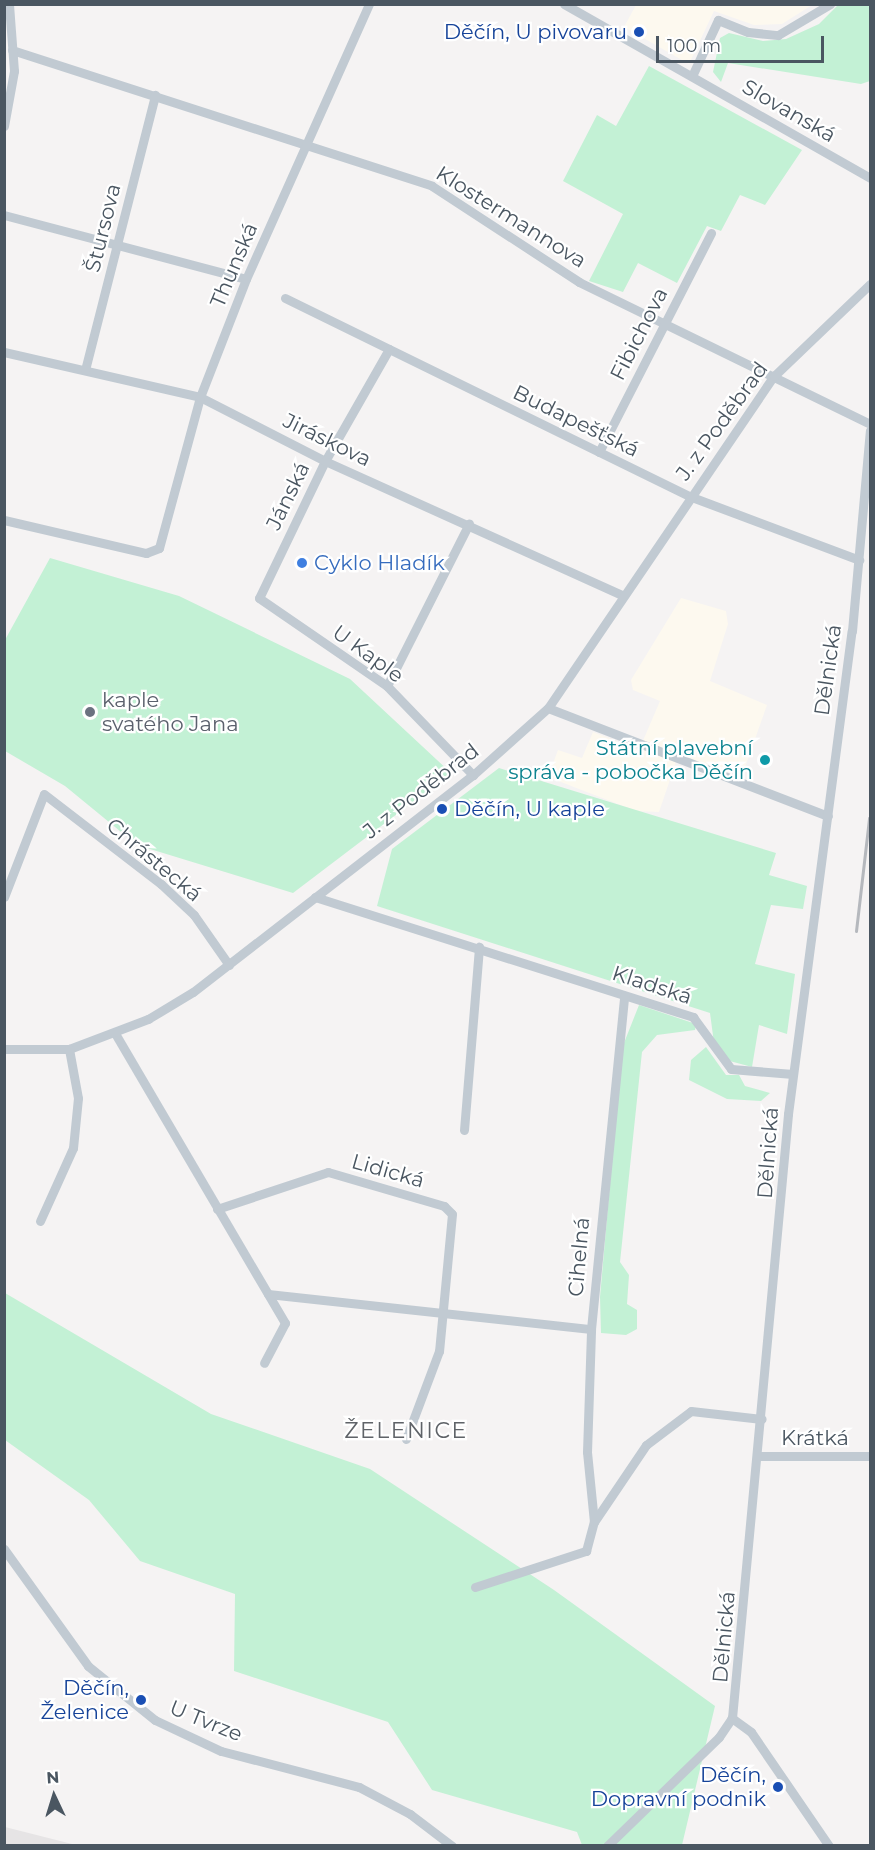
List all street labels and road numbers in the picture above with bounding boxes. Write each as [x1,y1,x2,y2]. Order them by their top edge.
street label: Slovanská [738,74,840,148]
street label: Klostermannova [431,161,591,273]
street label: Štursova [80,181,126,275]
street label: Thunská [205,219,263,311]
street label: Fibichova [605,283,673,385]
street label: J. z Poděbrad [671,357,773,485]
street label: Budapešťská [509,380,643,462]
street label: Jiráskova [279,408,375,472]
street label: Jánská [261,458,315,534]
street label: U Kaple [328,620,408,688]
street label: Dělnická [809,623,847,717]
street label: J. z Poděbrad [358,738,484,844]
street label: Chrástecká [101,813,207,907]
street label: Kladská [609,960,695,1010]
street label: Dělnická [752,1106,784,1200]
street label: Lidická [349,1149,427,1193]
street label: Cihelná [563,1216,595,1298]
street label: Krátká [781,1425,849,1451]
street label: Dělnická [707,1590,741,1684]
street label: U Tvrze [166,1695,246,1747]

